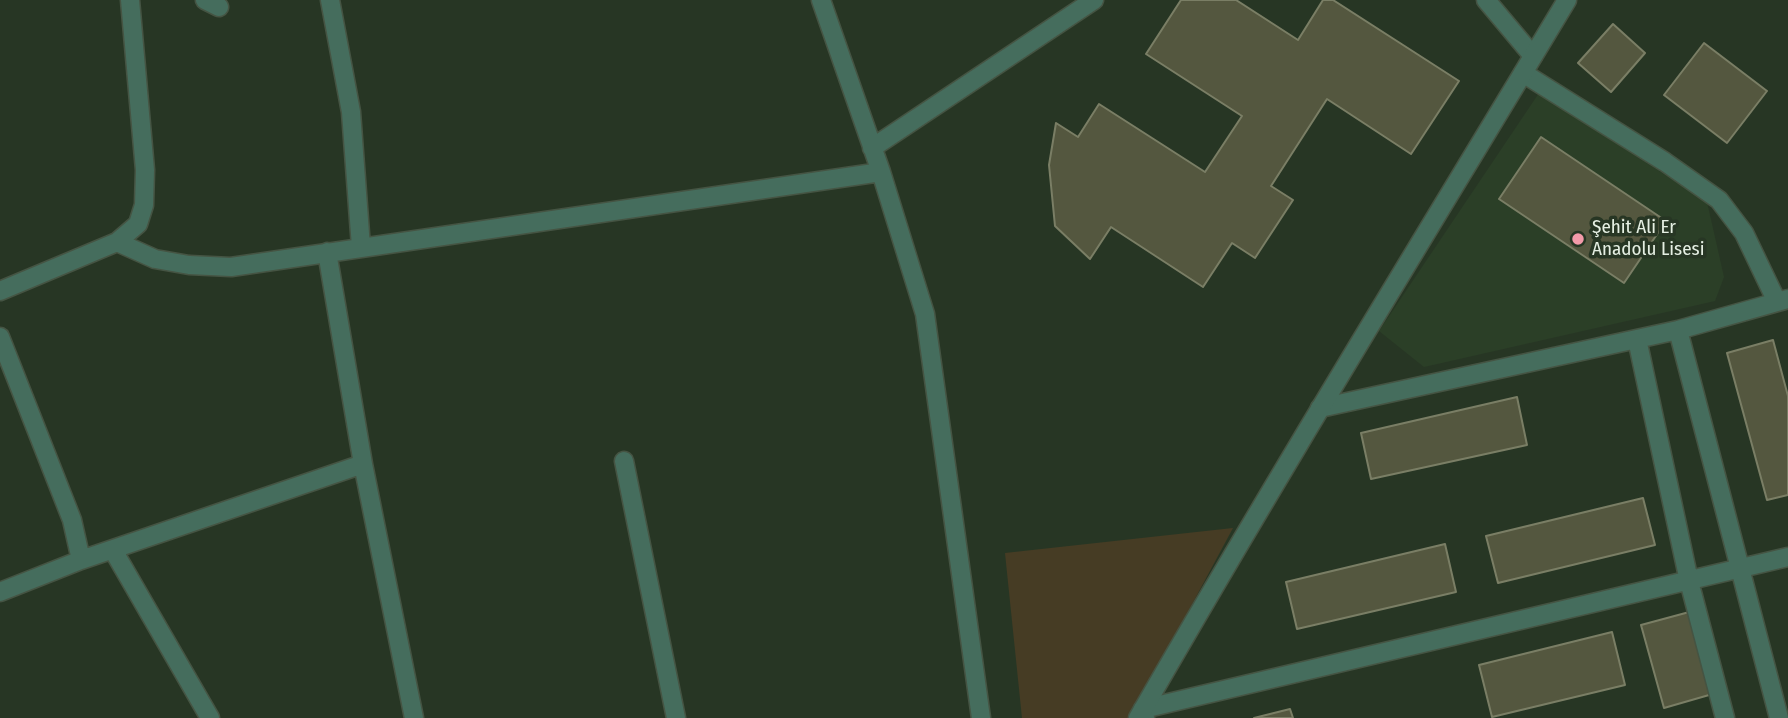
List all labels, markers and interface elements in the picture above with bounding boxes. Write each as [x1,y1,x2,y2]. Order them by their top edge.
place label: Şehit Ali Er Anadolu Lisesi [1592,217,1705,261]
marker: Şehit Ali Er Anadolu Lisesi [1570,231,1586,247]

